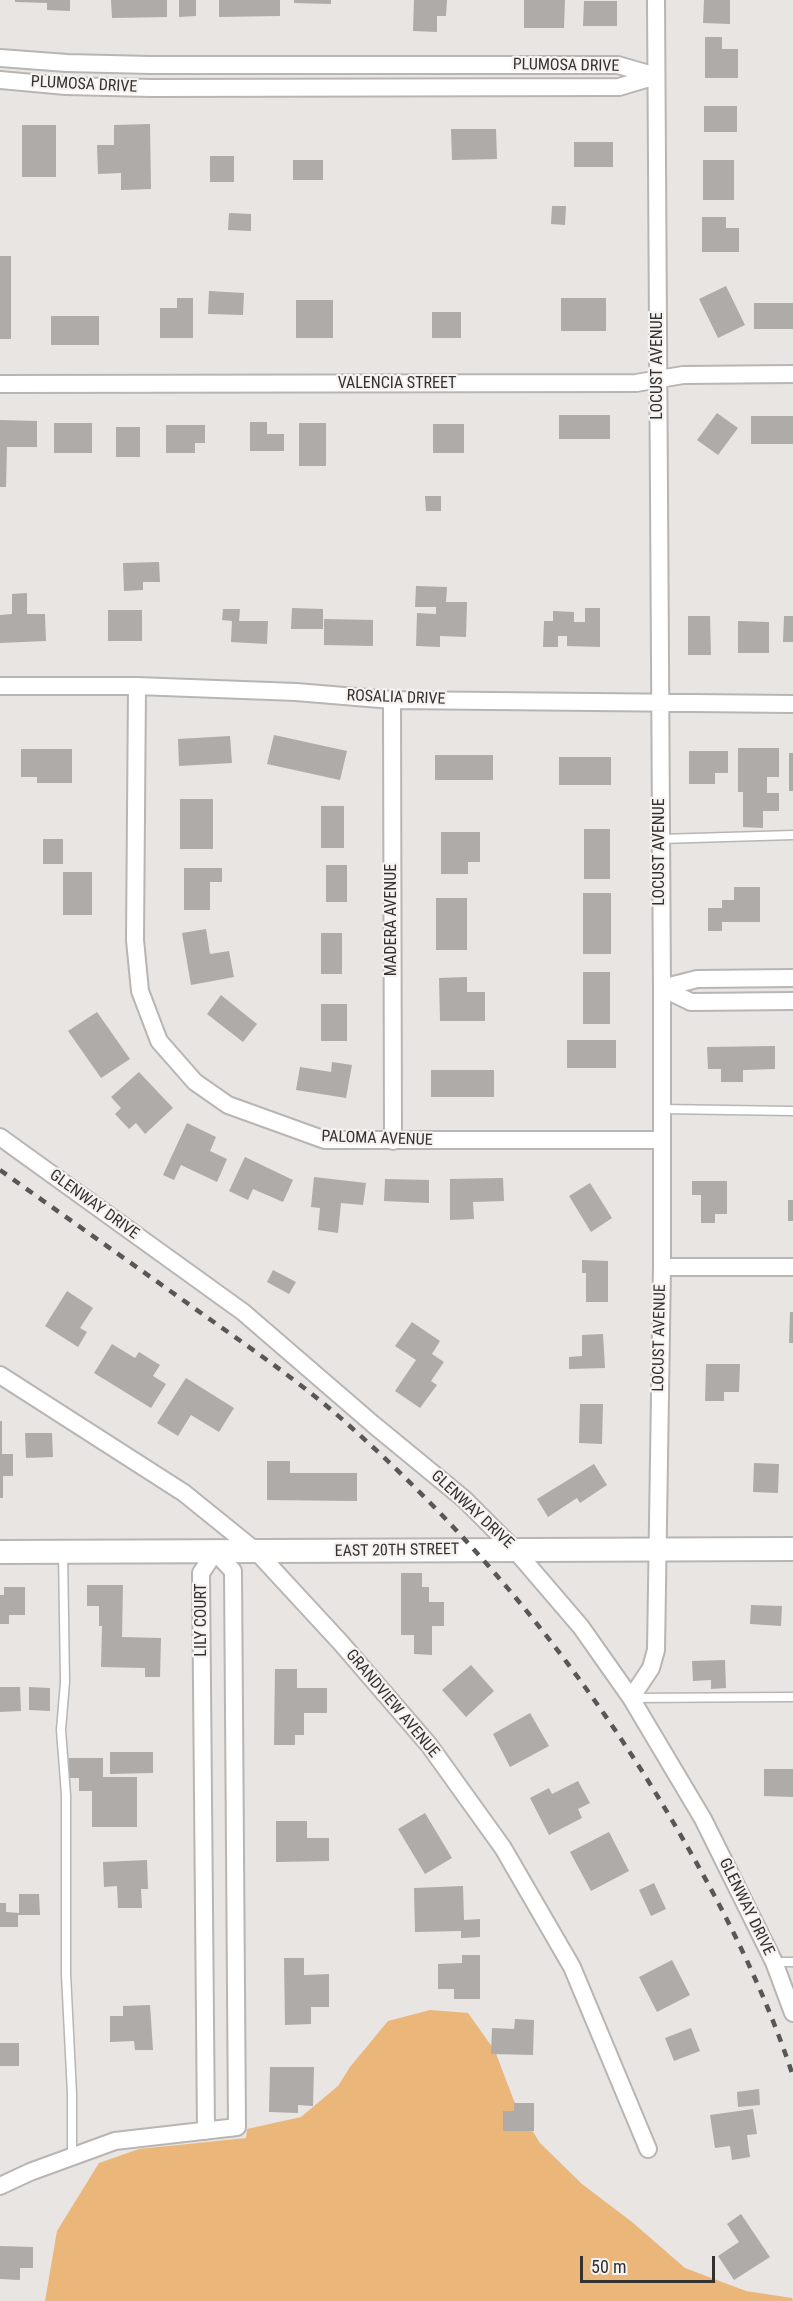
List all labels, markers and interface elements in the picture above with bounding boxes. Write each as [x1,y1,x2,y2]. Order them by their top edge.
street label: PLUMOSA DRIVE [513,55,619,77]
street label: PLUMOSA DRIVE [30,73,138,97]
street label: LOCUST AVENUE [648,312,668,420]
street label: VALENCIA STREET [338,374,456,394]
street label: ROSALIA DRIVE [346,687,446,709]
street label: LOCUST AVENUE [650,798,670,906]
street label: MADERA AVENUE [382,864,402,976]
street label: PALOMA AVENUE [321,1127,433,1151]
street label: GLENWAY DRIVE [46,1166,142,1244]
street label: LOCUST AVENUE [649,1284,671,1392]
street label: GLENWAY DRIVE [427,1467,517,1553]
street label: EAST 20TH STREET [334,1540,460,1562]
street label: LILY COURT [192,1583,212,1657]
street label: GRANDVIEW AVENUE [341,1646,443,1762]
street label: GLENWAY DRIVE [714,1855,778,1959]
scale bar [583,2244,718,2282]
text: 50 m [591,2256,626,2277]

